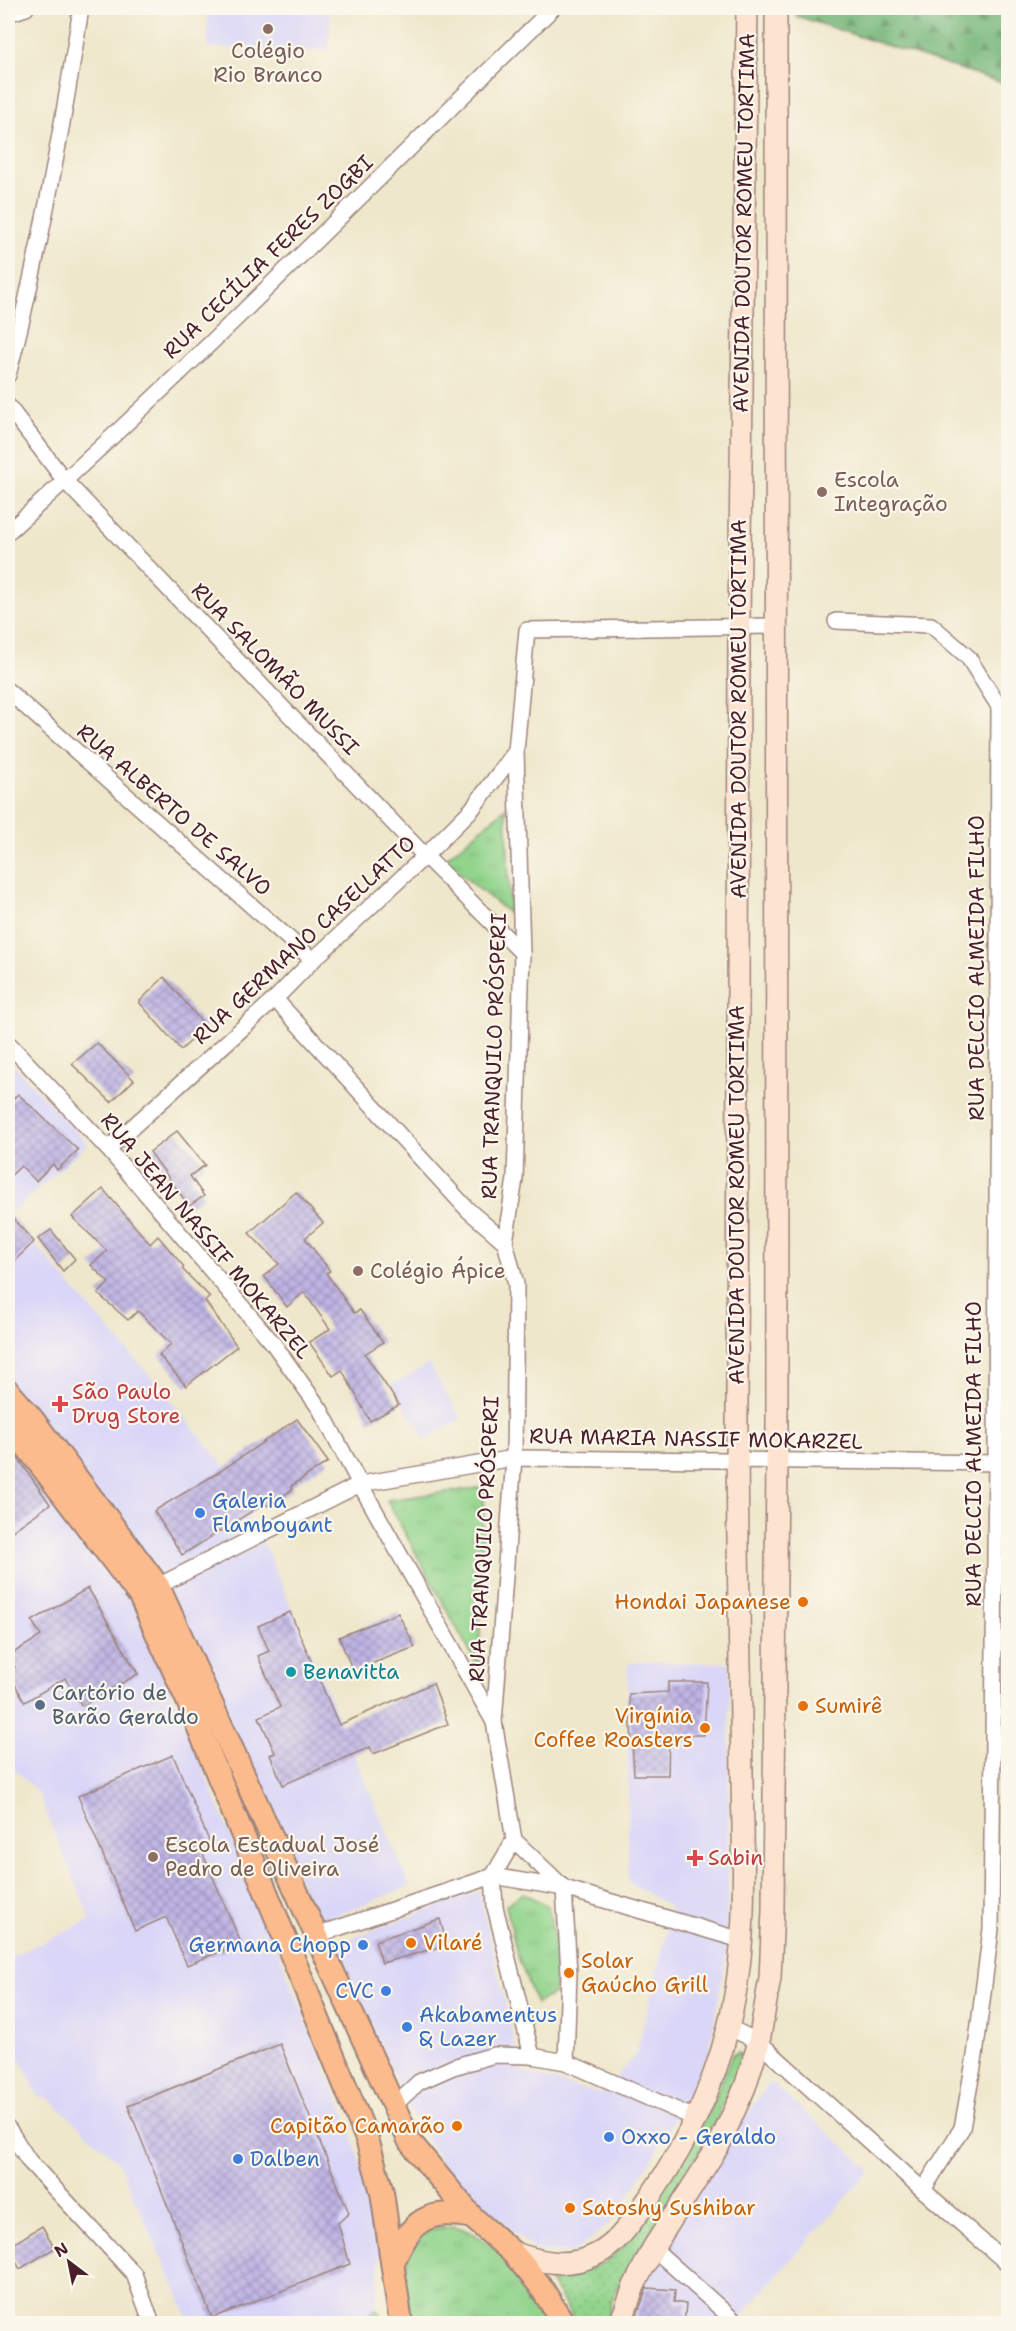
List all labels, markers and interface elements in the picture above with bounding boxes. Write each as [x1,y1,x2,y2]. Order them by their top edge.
marker: Colégio Rio Branco [261,22,275,36]
street label: AVENIDA DOUTOR ROMEU TORTIMA [727,33,761,413]
place label: Colégio Rio Branco [213,37,323,89]
street label: RUA CECÍLIA FERES ZOGBI [156,148,379,365]
place label: Escola Integração [834,466,948,518]
marker: Escola Integração [815,485,829,499]
street label: AVENIDA DOUTOR ROMEU TORTIMA [725,519,753,899]
street label: RUA SALOMÃO MUSSI [185,576,366,761]
street label: RUA ALBERTO DE SALVO [71,718,277,902]
street label: RUA DELCIO ALMEIDA FILHO [963,815,991,1121]
street label: RUA GERMANO CASELLATTO [187,829,421,1051]
street label: RUA TRANQUILO PRÓSPERI [474,912,513,1200]
street label: AVENIDA DOUTOR ROMEU TORTIMA [723,1005,751,1385]
street label: RUA JEAN NASSIF MOKARZEL [94,1107,318,1365]
place label: Colégio Ápice [370,1256,506,1285]
marker: Colégio Ápice [351,1264,365,1278]
street label: RUA DELCIO ALMEIDA FILHO [960,1301,988,1607]
place label: São Paulo Drug Store [72,1378,180,1430]
street label: RUA TRANQUILO PRÓSPERI [462,1395,505,1683]
marker: São Paulo Drug Store [53,1397,67,1411]
street label: RUA MARIA NASSIF MOKARZEL [529,1422,863,1456]
place label: Galeria Flamboyant [212,1487,333,1539]
marker: Galeria Flamboyant [193,1506,207,1520]
place label: Hondai Japanese [614,1588,791,1616]
marker: Hondai Japanese [796,1595,810,1609]
place label: Benavitta [303,1658,399,1686]
marker: Benavitta [284,1665,298,1679]
place label: Cartório de Barão Geraldo [52,1679,199,1731]
place label: Sumirê [815,1692,883,1720]
marker: Cartório de Barão Geraldo [33,1698,47,1712]
marker: Sumirê [796,1699,810,1713]
place label: Virgínia Coffee Roasters [533,1702,693,1754]
marker: Virgínia Coffee Roasters [698,1721,712,1735]
place label: Escola Estadual José Pedro de Oliveira [165,1831,380,1883]
place label: Sabin [708,1844,763,1872]
marker: Sabin [686,1849,704,1867]
marker: Escola Estadual José Pedro de Oliveira [146,1850,160,1864]
place label: Vilaré [423,1929,483,1957]
place label: Germana Chopp [189,1931,351,1959]
marker: Vilaré [404,1936,418,1950]
marker: Germana Chopp [356,1938,370,1952]
place label: Solar Gaúcho Grill [581,1947,709,1999]
marker: Solar Gaúcho Grill [562,1966,576,1980]
place label: CVC [335,1977,374,2005]
marker: CVC [379,1984,393,1998]
place label: Akabamentus & Lazer [419,2001,557,2053]
marker: Akabamentus & Lazer [400,2020,414,2034]
place label: Capitão Camarão [270,2112,445,2140]
marker: Capitão Camarão [450,2119,464,2133]
place label: Oxxo - Geraldo [621,2123,776,2151]
marker: Oxxo - Geraldo [602,2130,616,2144]
place label: Dalben [250,2145,320,2173]
marker: Dalben [231,2152,245,2166]
place label: Satoshy Sushibar [582,2194,756,2222]
marker: Satoshy Sushibar [563,2201,577,2215]
north arrow [39,2232,99,2292]
text: N [50,2237,72,2262]

